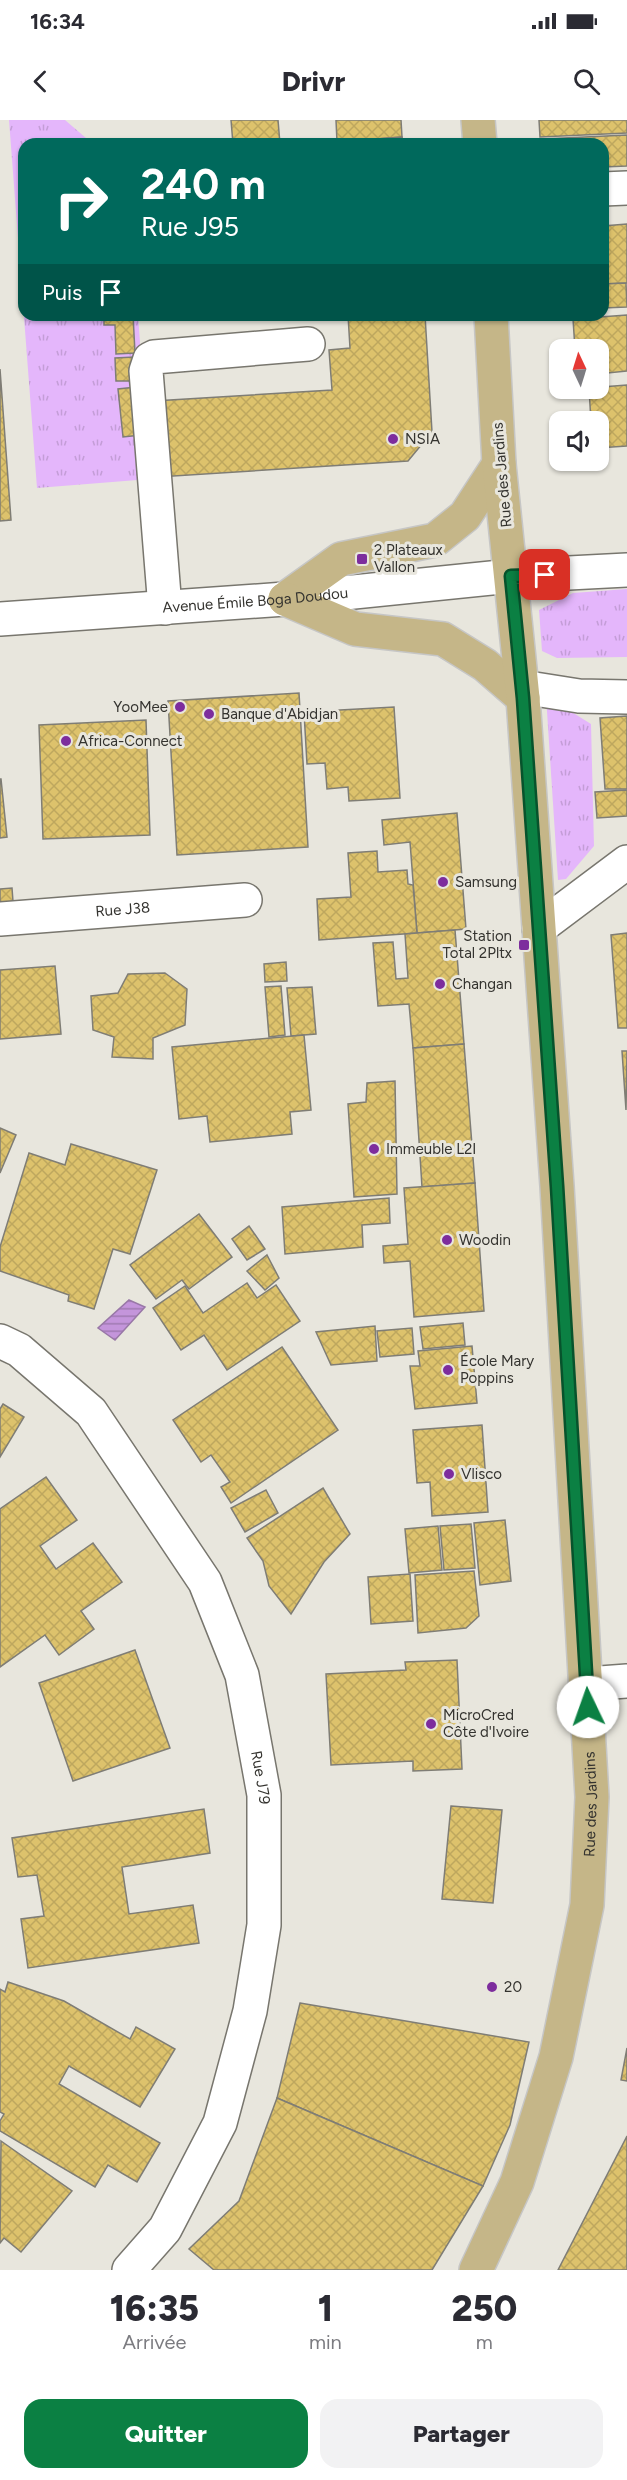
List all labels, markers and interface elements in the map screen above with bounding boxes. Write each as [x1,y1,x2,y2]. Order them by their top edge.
text: 16:34 [30,8,85,35]
icon: back [24,65,57,98]
text: Drivr [282,65,345,98]
icon: search [570,65,603,98]
text: 240 m [141,159,266,210]
icon: right [42,162,120,240]
text: Rue J95 [141,210,239,243]
icon: arrive [94,276,127,309]
text: Puis [42,279,82,306]
north arrow [549,339,609,399]
map controls [549,339,609,471]
button: sound [549,411,609,471]
street label: Rue des Jardins [488,422,516,528]
place label: NSIA [405,430,440,448]
marker: NSIA [386,432,400,446]
place label: 2 Plateaux Vallon [374,541,443,576]
pin [519,549,570,600]
marker: 2 Plateaux Vallon [355,552,369,566]
icon: arrive [528,558,561,591]
street label: Avenue Émile Boga Doudou [162,584,349,617]
place label: YooMee [113,698,168,716]
marker: YooMee [173,700,187,714]
place label: Banque d'Abidjan [221,705,338,723]
marker: Banque d'Abidjan [202,707,216,721]
place label: Africa-Connect [78,732,183,750]
marker: Africa-Connect [59,734,73,748]
place label: Samsung [455,873,517,891]
marker: Samsung [436,875,450,889]
street label: Rue J38 [95,898,151,921]
place label: Station Total 2Pltx [442,927,512,962]
marker: Station Total 2Pltx [517,938,531,952]
place label: Changan [452,975,512,993]
marker: Changan [433,977,447,991]
place label: Immeuble L2I [386,1140,476,1158]
marker: Immeuble L2I [367,1142,381,1156]
place label: Woodin [459,1231,511,1249]
marker: Woodin [440,1233,454,1247]
place label: École Mary Poppins [460,1352,534,1387]
marker: École Mary Poppins [441,1363,455,1377]
place label: Vlisco [461,1465,502,1483]
marker: Vlisco [442,1467,456,1481]
position arrow [556,1675,620,1739]
place label: MicroCred Côte d'Ivoire [443,1706,529,1741]
marker: MicroCred Côte d'Ivoire [424,1717,438,1731]
street label: Rue J79 [247,1749,273,1804]
street label: Rue des Jardins [580,1751,601,1857]
place label: 20 [504,1978,522,1996]
marker: 20 [485,1980,499,1994]
text: 16:35 [110,2287,199,2330]
text: 1 [318,2287,333,2330]
text: 250 [452,2287,517,2330]
text: Arrivée [123,2330,186,2354]
text: min [309,2330,342,2354]
text: m [476,2330,493,2354]
button: Quitter [24,2399,308,2468]
button: Partager [320,2399,603,2468]

